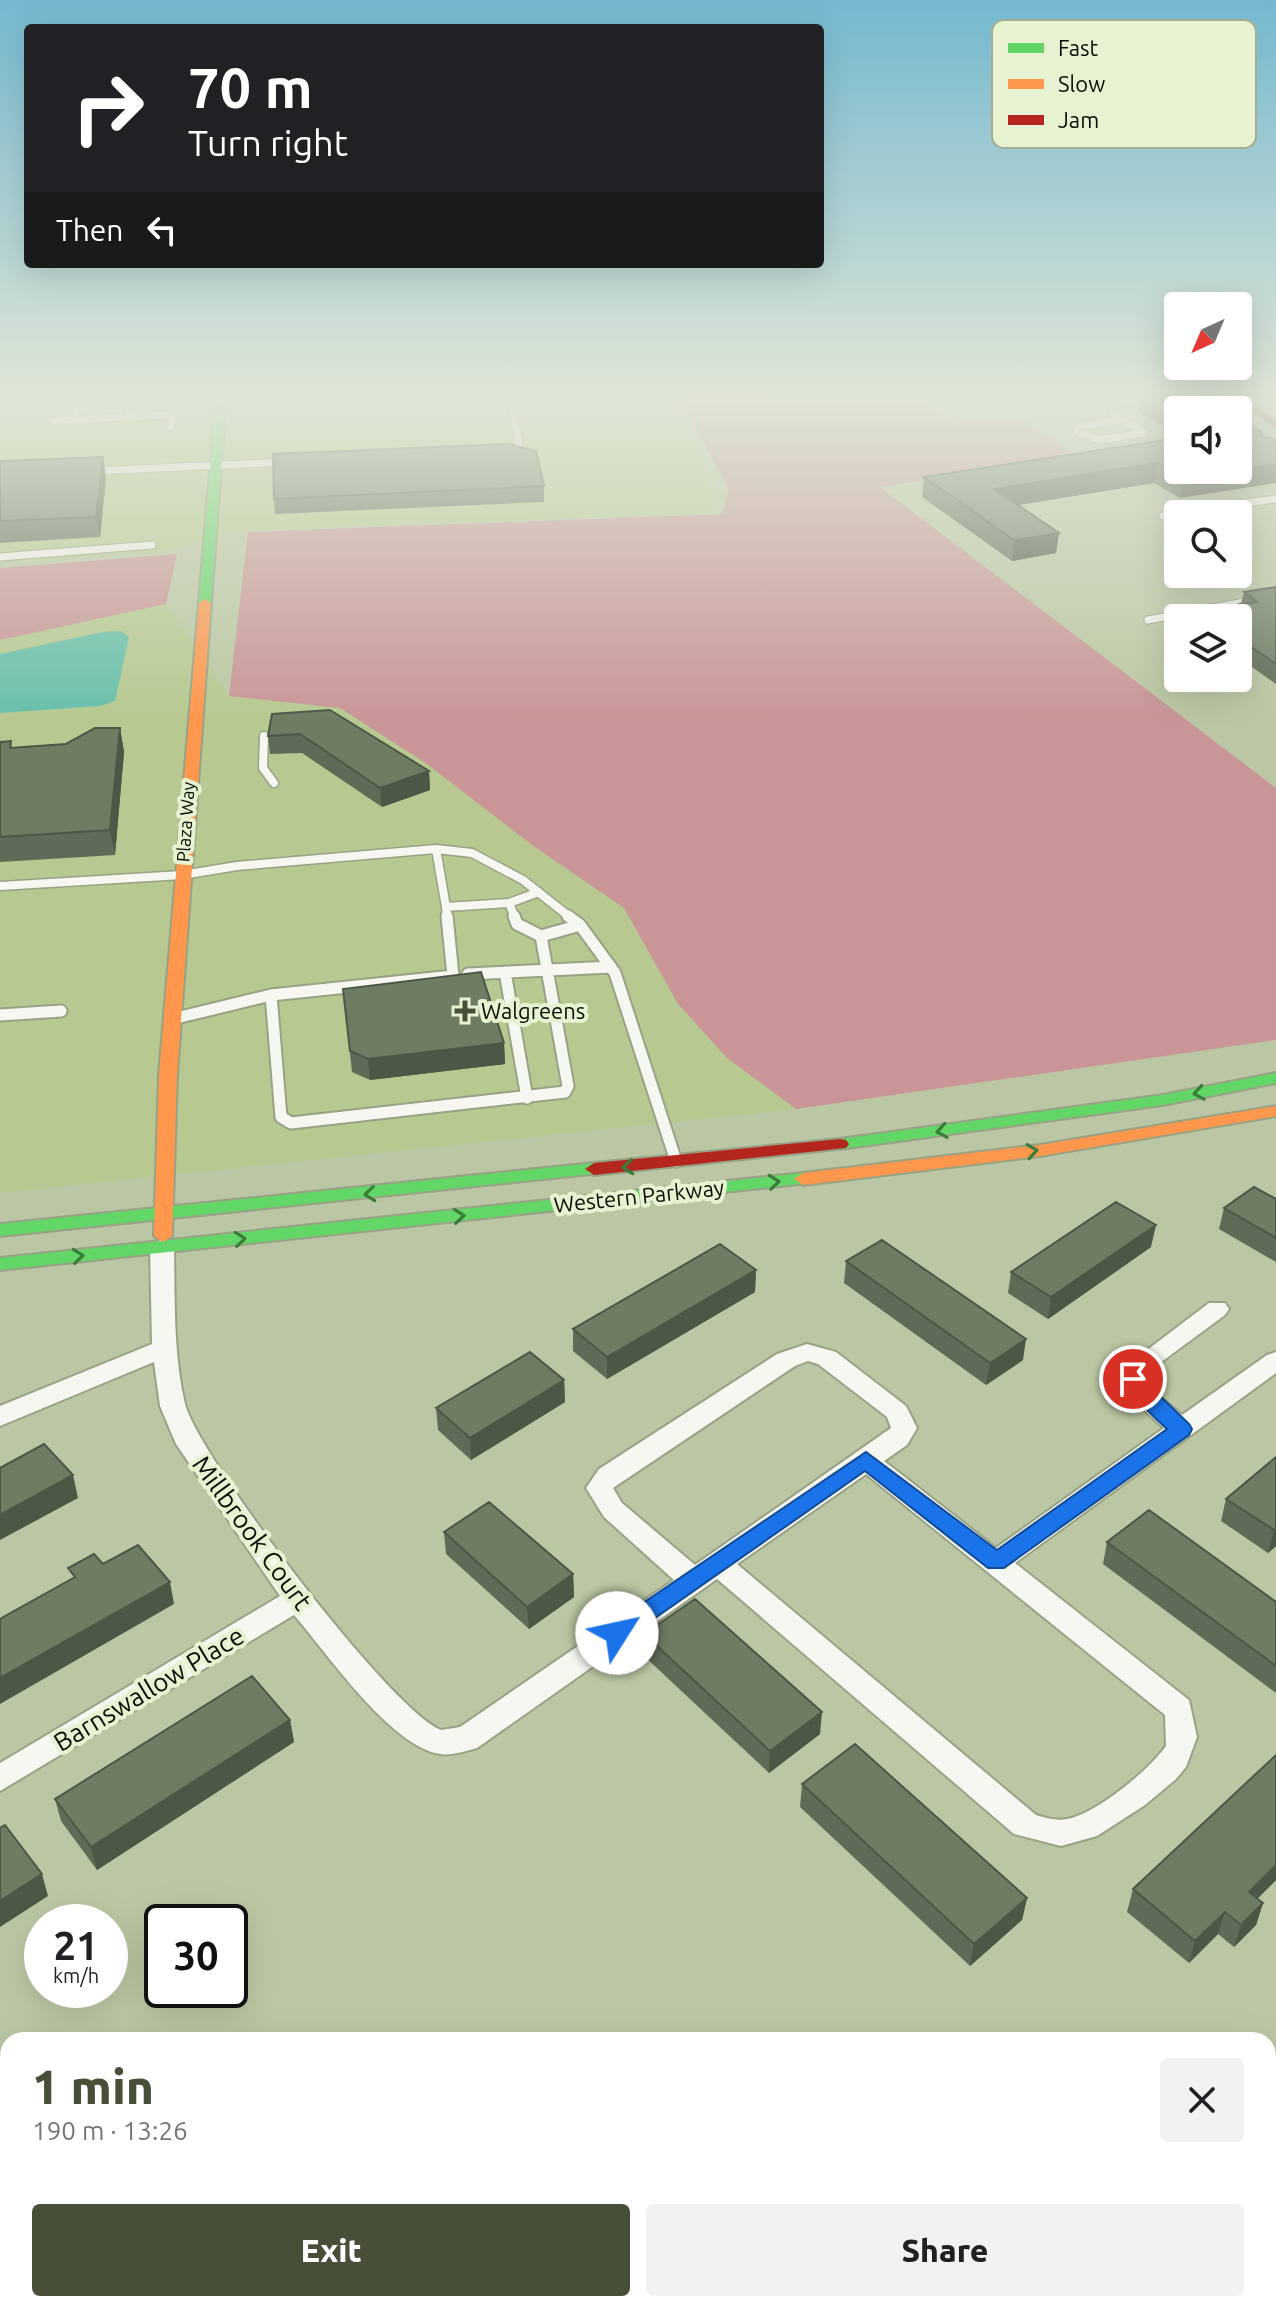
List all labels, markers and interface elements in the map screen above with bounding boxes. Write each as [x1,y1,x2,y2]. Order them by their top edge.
legend [992,20,1256,148]
text: Fast [1058,35,1099,60]
icon: right [56,56,160,160]
text: 70 m [188,56,313,119]
text: Slow [1058,71,1105,96]
text: Jam [1058,107,1099,132]
text: Turn right [188,122,348,163]
icon: left [140,208,184,252]
text: Then [56,213,124,247]
north arrow [1164,292,1252,380]
map controls [1164,292,1252,692]
button: sound [1164,396,1252,484]
button: search [1164,500,1252,588]
button: layers [1164,604,1252,692]
street label: Plaza Way [172,781,198,863]
place label: Walgreens [481,998,585,1023]
marker: Walgreens [456,1002,474,1020]
one-way arrow [1193,1084,1206,1101]
one-way arrow [935,1122,949,1139]
one-way arrow [1025,1144,1039,1161]
one-way arrow [621,1158,634,1175]
one-way arrow [767,1173,780,1190]
street label: Western Parkway [553,1174,726,1217]
one-way arrow [363,1185,376,1202]
one-way arrow [453,1207,466,1224]
one-way arrow [234,1231,247,1248]
one-way arrow [72,1248,85,1265]
pin [1099,1345,1167,1413]
icon: arrive [1111,1357,1155,1401]
street label: Millbrook Court [187,1450,318,1615]
position arrow [575,1591,659,1675]
street label: Barnswallow Place [49,1620,249,1757]
speed limit sign: 30 [144,1904,248,2008]
text: 21 [53,1923,99,1968]
text: km/h [53,1964,99,1987]
button: close [1160,2058,1244,2142]
text: 1 min [32,2059,154,2113]
text: 190 m · 13:26 [32,2116,188,2145]
button: Exit [32,2204,630,2296]
button: Share [646,2204,1244,2296]

